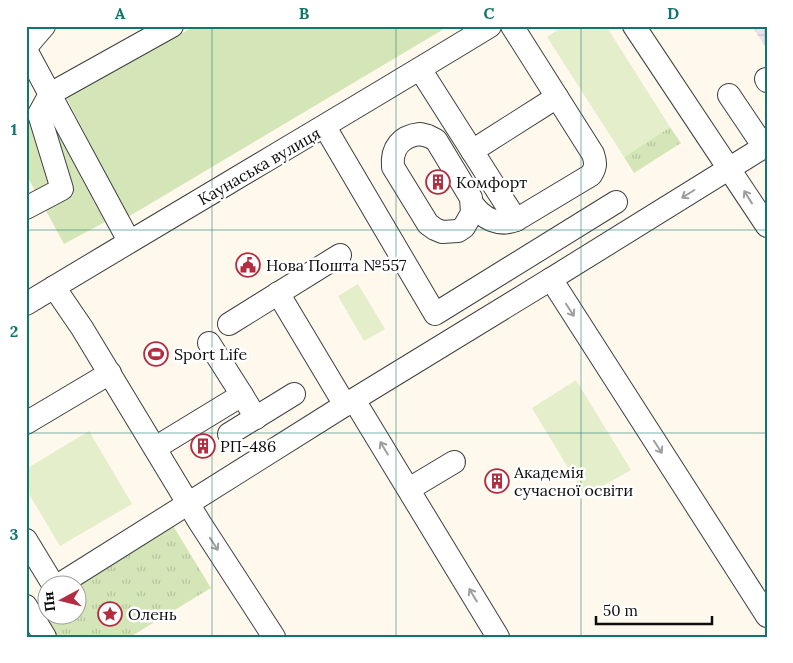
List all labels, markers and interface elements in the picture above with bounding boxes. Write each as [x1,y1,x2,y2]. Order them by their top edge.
text: A [115,3,126,23]
text: B [299,3,310,23]
text: C [483,3,495,23]
text: D [667,3,679,23]
text: 1 [11,119,17,139]
street label: Каунаська вулиця [194,123,324,209]
building icon: Комфорт [425,169,451,195]
place label: Комфорт [456,172,527,192]
one-way arrow [682,189,696,199]
one-way arrow [743,191,753,205]
public building icon: Нова Пошта №557 [235,252,261,278]
place label: Нова Пошта №557 [266,255,407,275]
one-way arrow [565,302,575,316]
text: 2 [10,321,18,341]
sports icon: Sport Life [143,341,169,367]
place label: Sport Life [174,344,247,364]
building icon: РП-486 [190,433,216,459]
place label: РП-486 [220,436,276,456]
one-way arrow [653,439,663,453]
one-way arrow [378,441,388,455]
place label: Академія сучасної освіти [513,462,633,500]
building icon: Академія сучасної освіти [484,468,510,494]
text: 3 [10,524,19,544]
one-way arrow [209,537,219,551]
north arrow [38,576,88,626]
one-way arrow [468,588,478,602]
text: Пн [39,590,59,613]
scale bar [596,593,712,625]
place icon: Олень [97,601,123,627]
text: 50 m [603,601,638,620]
place label: Олень [128,604,177,624]

